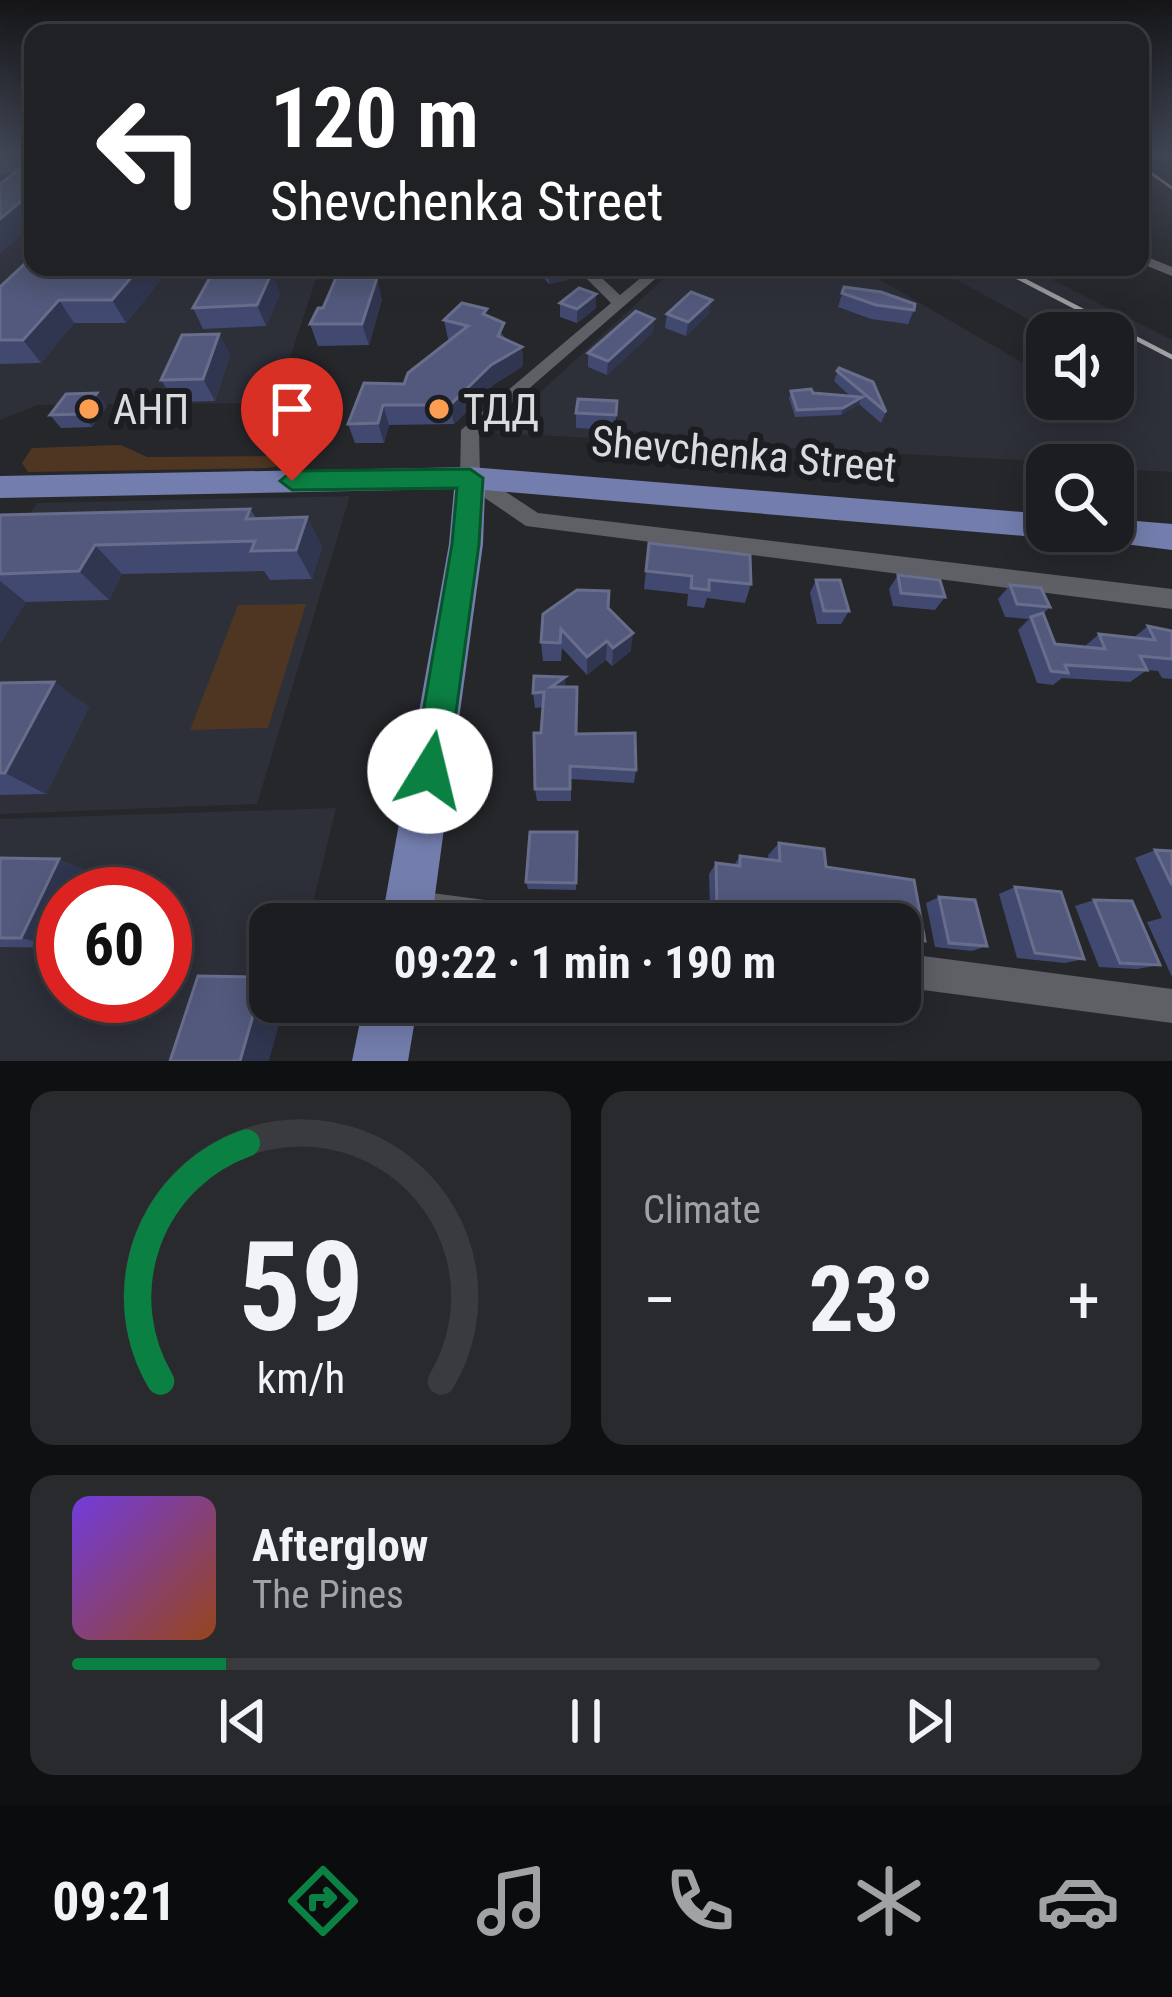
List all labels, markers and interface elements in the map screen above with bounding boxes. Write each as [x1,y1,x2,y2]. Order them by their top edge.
text: 120 m [270,69,479,168]
icon: left [72,72,228,228]
text: Shevchenka Street [270,170,663,233]
map controls [1026,312,1134,552]
button: sound [1026,312,1134,420]
pin [241,358,343,481]
icon: arrive [259,376,325,442]
place label: АНП [113,385,189,434]
place label: ТДД [463,385,539,434]
marker: АНП [76,396,102,422]
marker: ТДД [426,396,452,422]
street label: Shevchenka Street [589,416,899,492]
button: search [1026,444,1134,552]
position arrow [367,708,493,834]
speed limit sign: 60 [36,867,192,1023]
text: 09:22 · 1 min · 190 m [394,936,776,989]
text: Climate [643,1187,761,1233]
text: 59 [237,1214,364,1360]
text: 23° [809,1248,935,1353]
text: − [643,1262,676,1339]
text: + [1067,1262,1100,1339]
text: km/h [256,1353,345,1403]
text: Afterglow [252,1519,428,1572]
text: The Pines [252,1572,404,1618]
icon: previous [210,1688,276,1754]
icon: pause [553,1688,619,1754]
icon: next [896,1688,962,1754]
icon: directions [281,1859,365,1943]
icon: music [470,1859,554,1943]
icon: phone [658,1859,742,1943]
icon: climate [847,1859,931,1943]
icon: car [1036,1859,1120,1943]
text: 09:21 [52,1870,176,1933]

